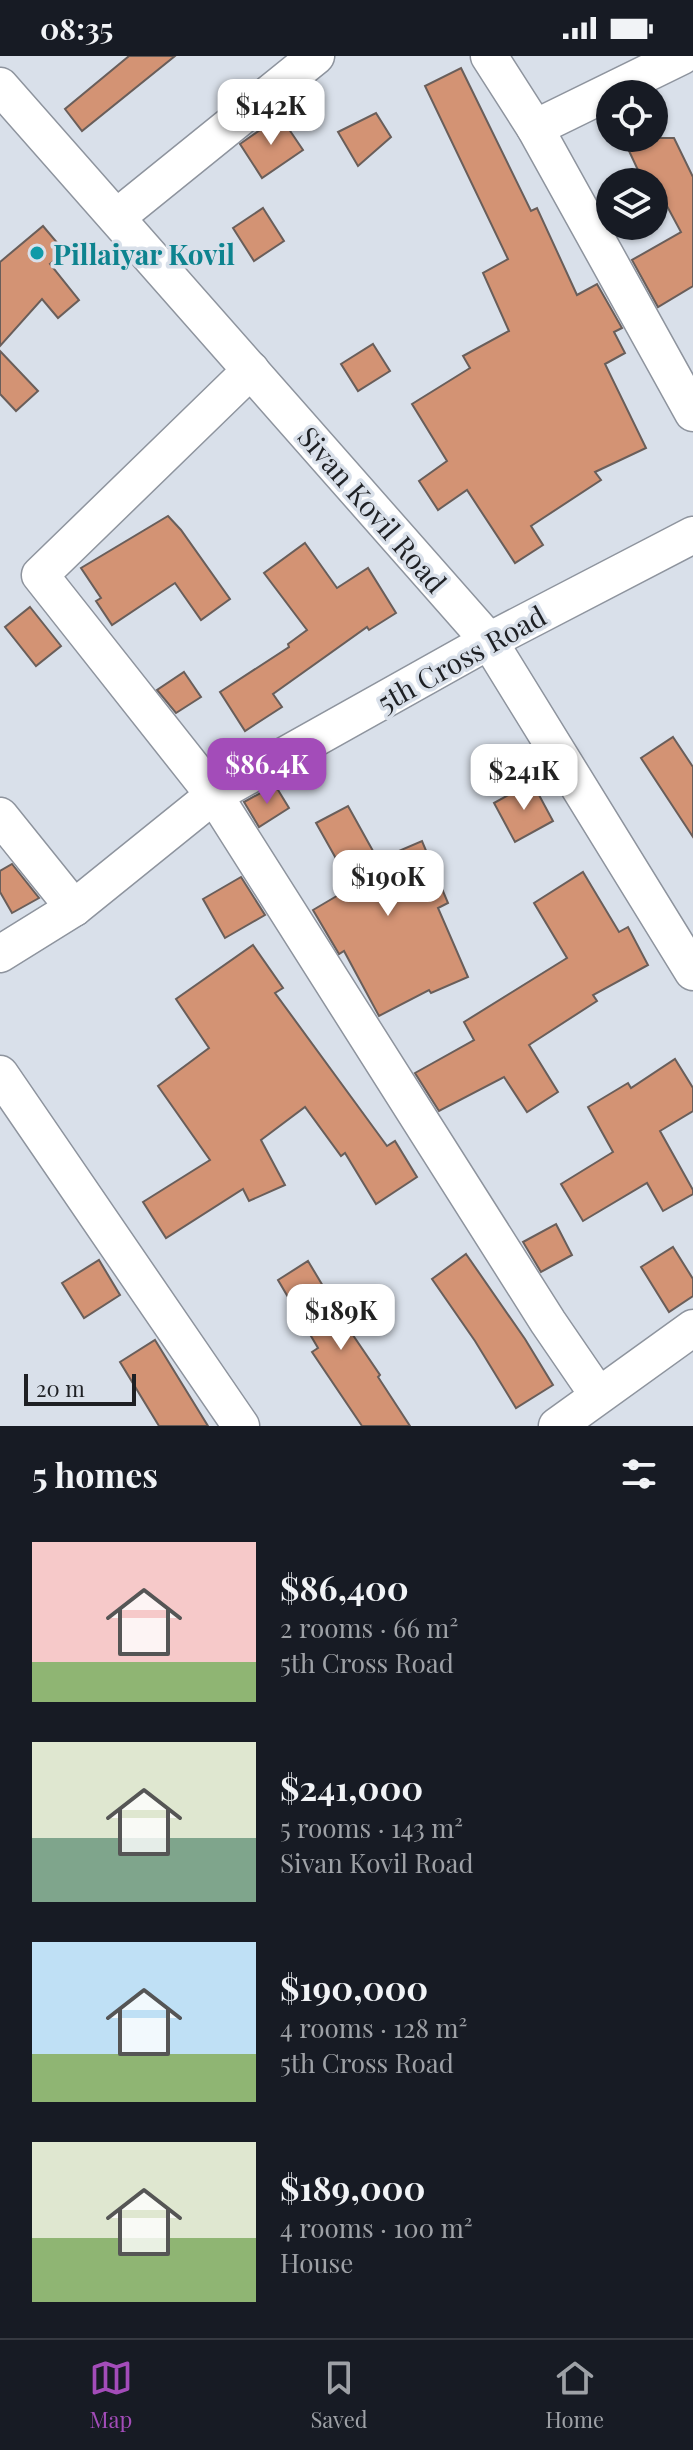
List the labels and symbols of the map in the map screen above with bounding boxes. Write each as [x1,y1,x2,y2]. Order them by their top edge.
pin: $142K [215,79,327,147]
place label: Pillaiyar Kovil [53,235,235,272]
marker: Pillaiyar Kovil [28,244,46,262]
street label: Sivan Kovil Road [291,418,455,600]
street label: 5th Cross Road [370,596,552,720]
pin: $86.4K [202,738,332,806]
pin: $241K [468,744,580,812]
pin: $190K [332,850,444,918]
pin: $189K [285,1284,397,1352]
scale bar [24,1370,136,1406]

